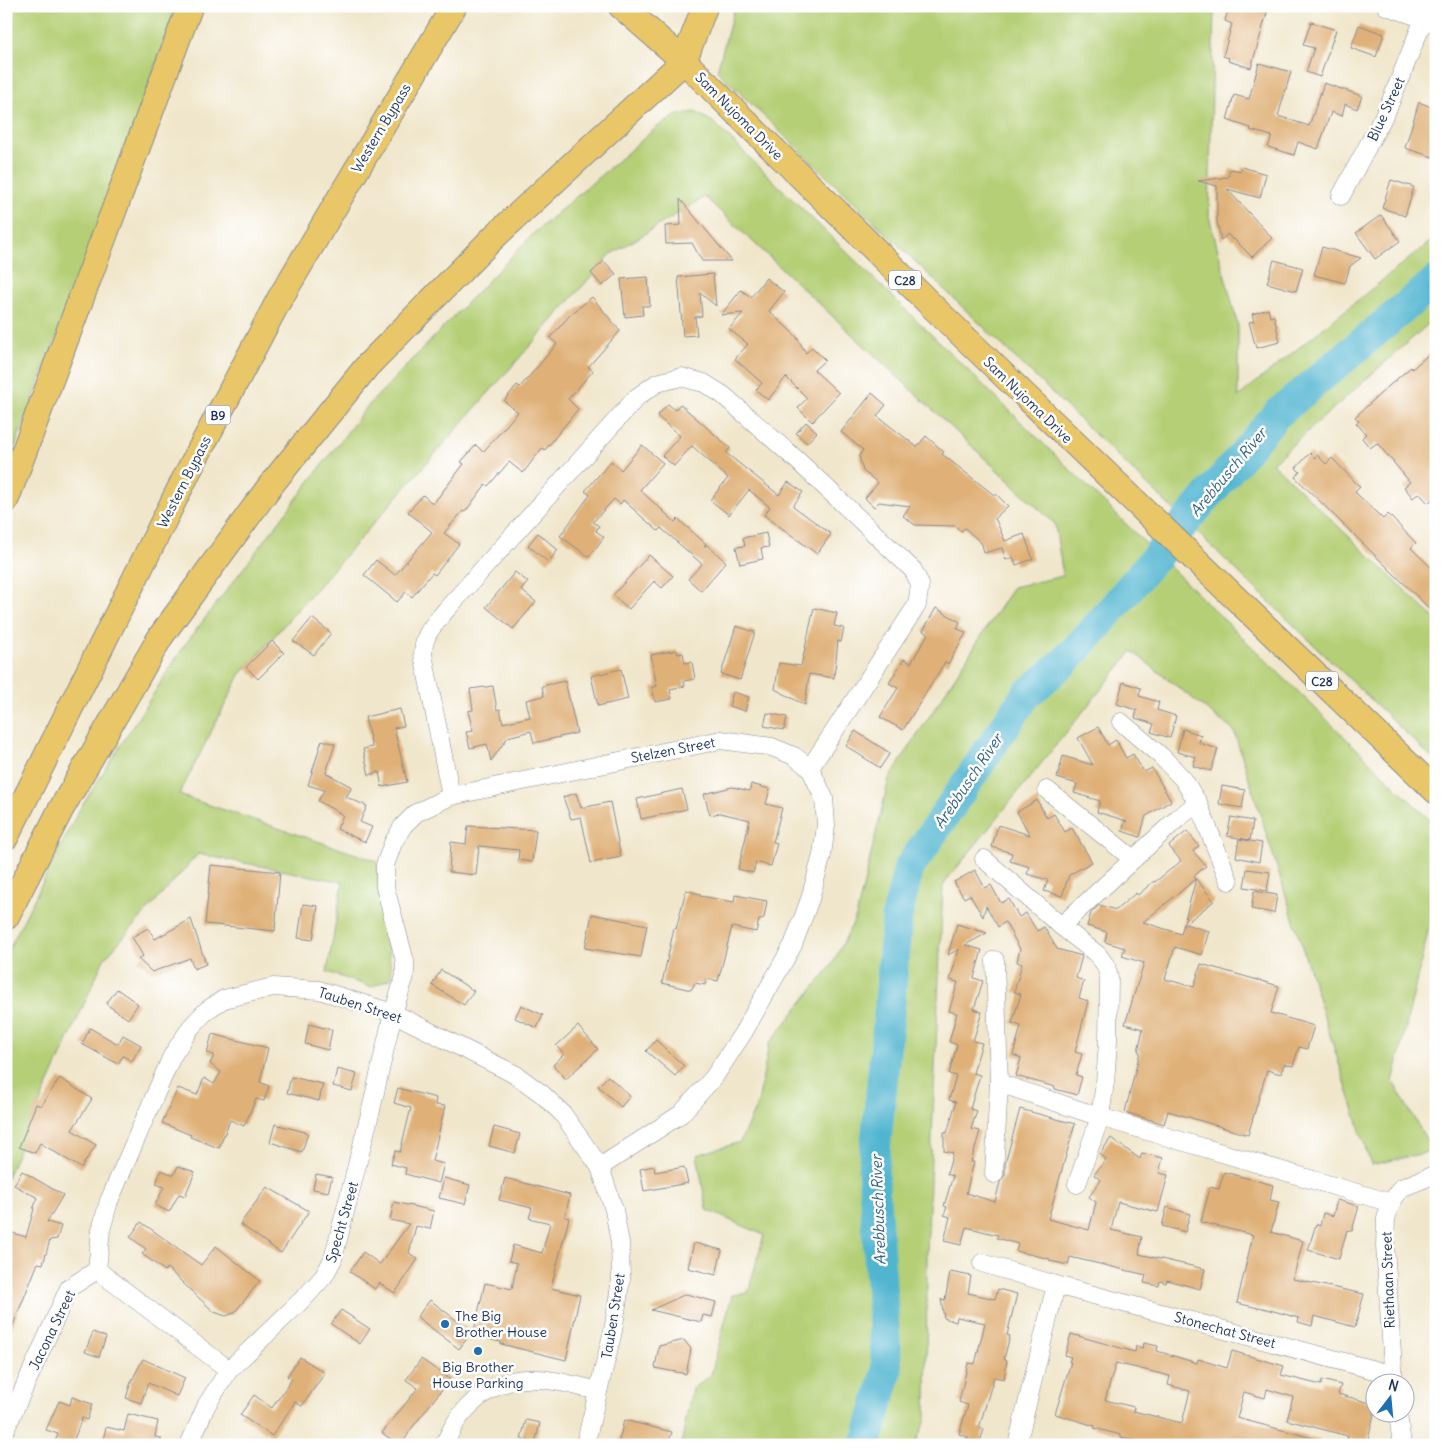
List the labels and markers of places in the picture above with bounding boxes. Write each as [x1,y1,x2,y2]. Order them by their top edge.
place label: The Big Brother House [455,1307,547,1341]
marker: The Big Brother House [439,1318,451,1330]
marker: Big Brother House Parking [472,1345,484,1357]
place label: Big Brother House Parking [432,1358,524,1392]

